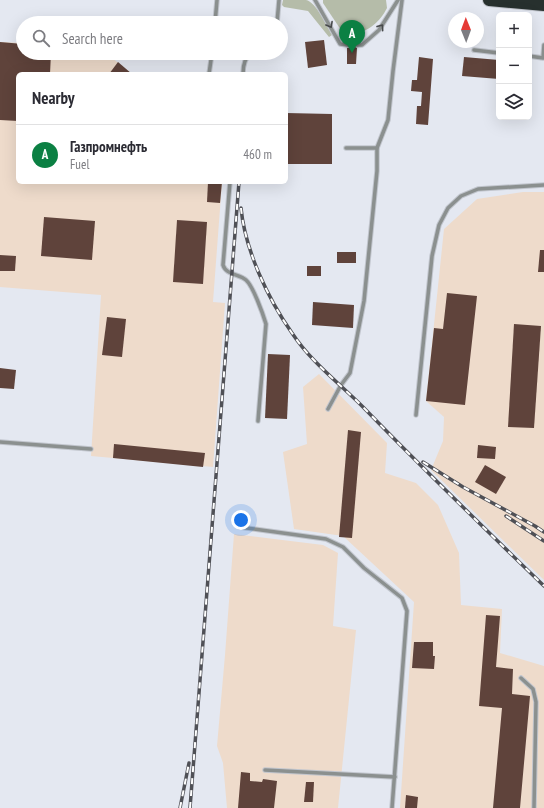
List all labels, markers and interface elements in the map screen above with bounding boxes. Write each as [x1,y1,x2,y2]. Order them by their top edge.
north arrow [448,12,484,48]
map controls [496,12,532,120]
button: + [496,12,532,48]
search box [16,16,288,60]
pin: A [339,20,365,53]
one-way arrow [325,21,332,28]
one-way arrow [376,24,383,31]
icon: search [30,27,52,49]
text: Search here [62,29,123,48]
button: − [496,48,532,84]
button: layers [496,84,532,120]
text: Nearby [32,87,75,109]
text: Газпромнефть [70,137,147,156]
text: A [42,146,48,163]
text: 460 m [243,146,272,163]
text: Fuel [70,156,89,173]
your location [231,510,251,530]

